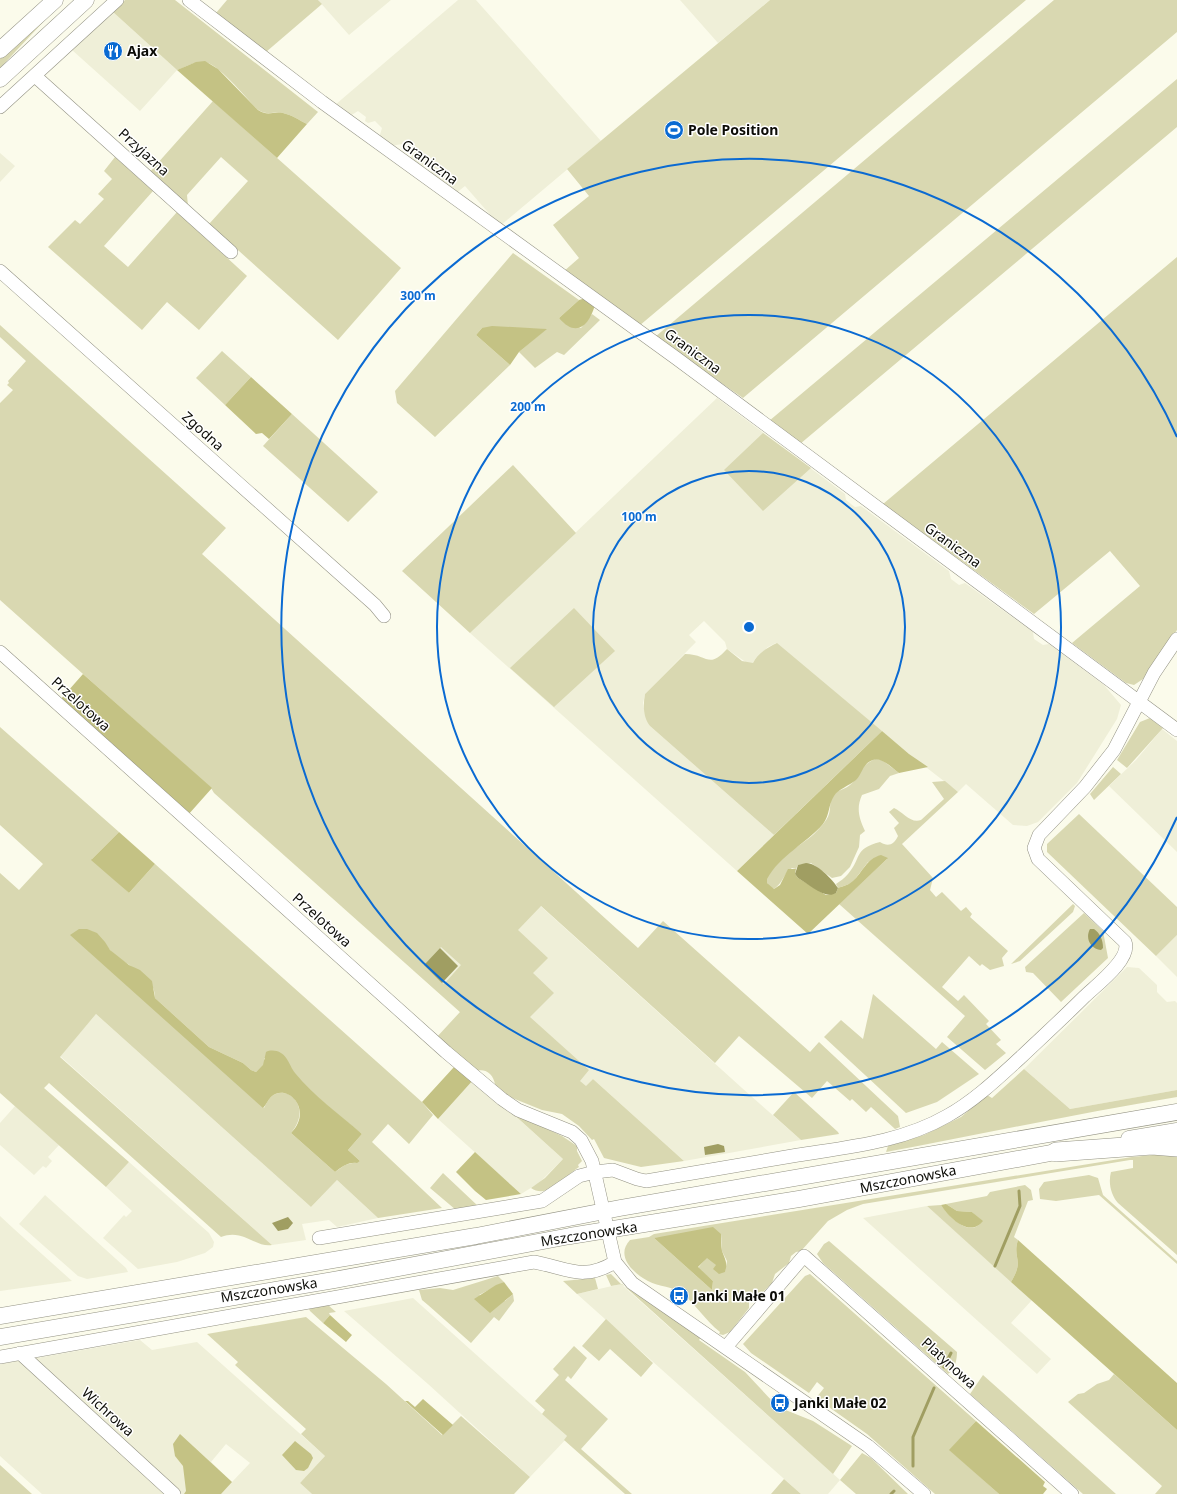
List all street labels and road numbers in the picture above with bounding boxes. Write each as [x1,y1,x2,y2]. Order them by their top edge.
street label: Przyjazna [115,124,174,180]
street label: Graniczna [398,135,462,189]
street label: Graniczna [661,324,725,378]
street label: Zgodna [178,407,228,454]
street label: Graniczna [921,518,985,572]
street label: Przelotowa [48,672,115,735]
street label: Przelotowa [289,888,356,951]
street label: Mszczonowska [858,1160,958,1197]
street label: Mszczonowska [539,1216,639,1251]
street label: Mszczonowska [219,1272,319,1307]
street label: Platynowa [918,1333,981,1392]
street label: Wichrowa [78,1383,139,1440]

